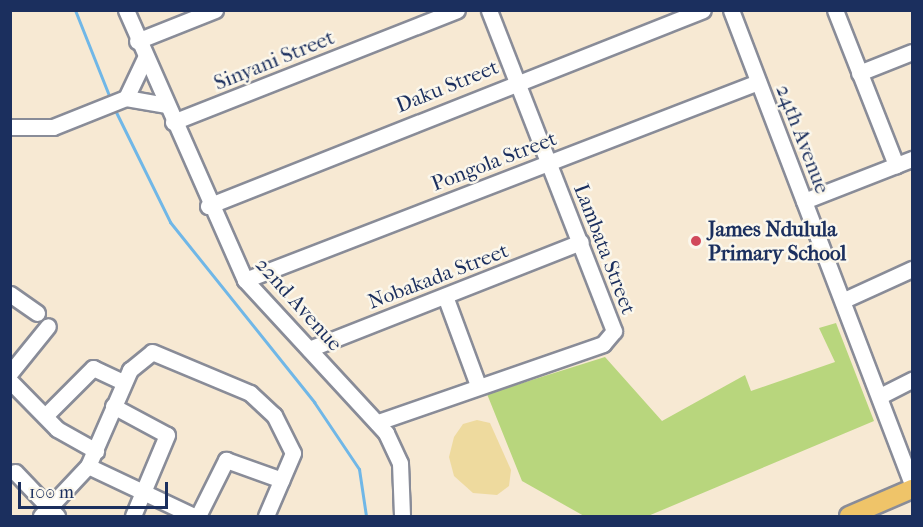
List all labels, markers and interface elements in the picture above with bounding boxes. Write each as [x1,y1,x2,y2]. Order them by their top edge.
street label: Sinyani Street [210,24,338,96]
street label: Daku Street [392,54,502,118]
street label: 24th Avenue [771,81,835,197]
street label: Pongola Street [428,126,560,196]
street label: Lambata Street [569,180,641,318]
place label: James Ndulula Primary School [708,216,846,266]
marker: James Ndulula Primary School [689,234,703,248]
street label: Nobakada Street [364,238,512,314]
street label: 22nd Avenue [250,252,348,356]
scale bar [21,470,171,508]
text: 100 m [29,482,74,503]

